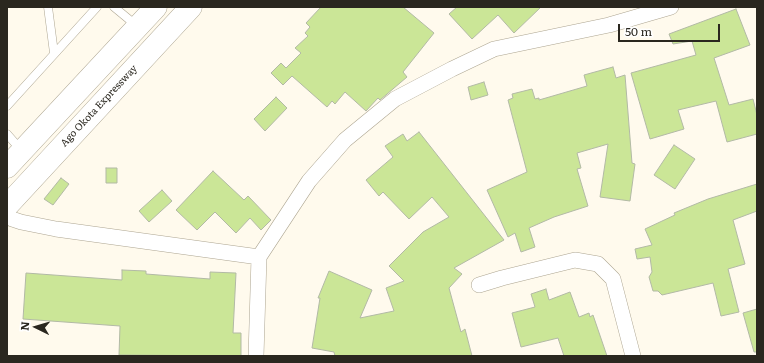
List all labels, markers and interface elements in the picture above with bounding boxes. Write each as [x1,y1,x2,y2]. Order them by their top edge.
scale bar [620,16,722,42]
text: 50 m [625,22,652,40]
street label: Ago Okota Expressway [58,63,140,149]
north arrow [16,307,56,347]
text: N [16,321,32,331]

